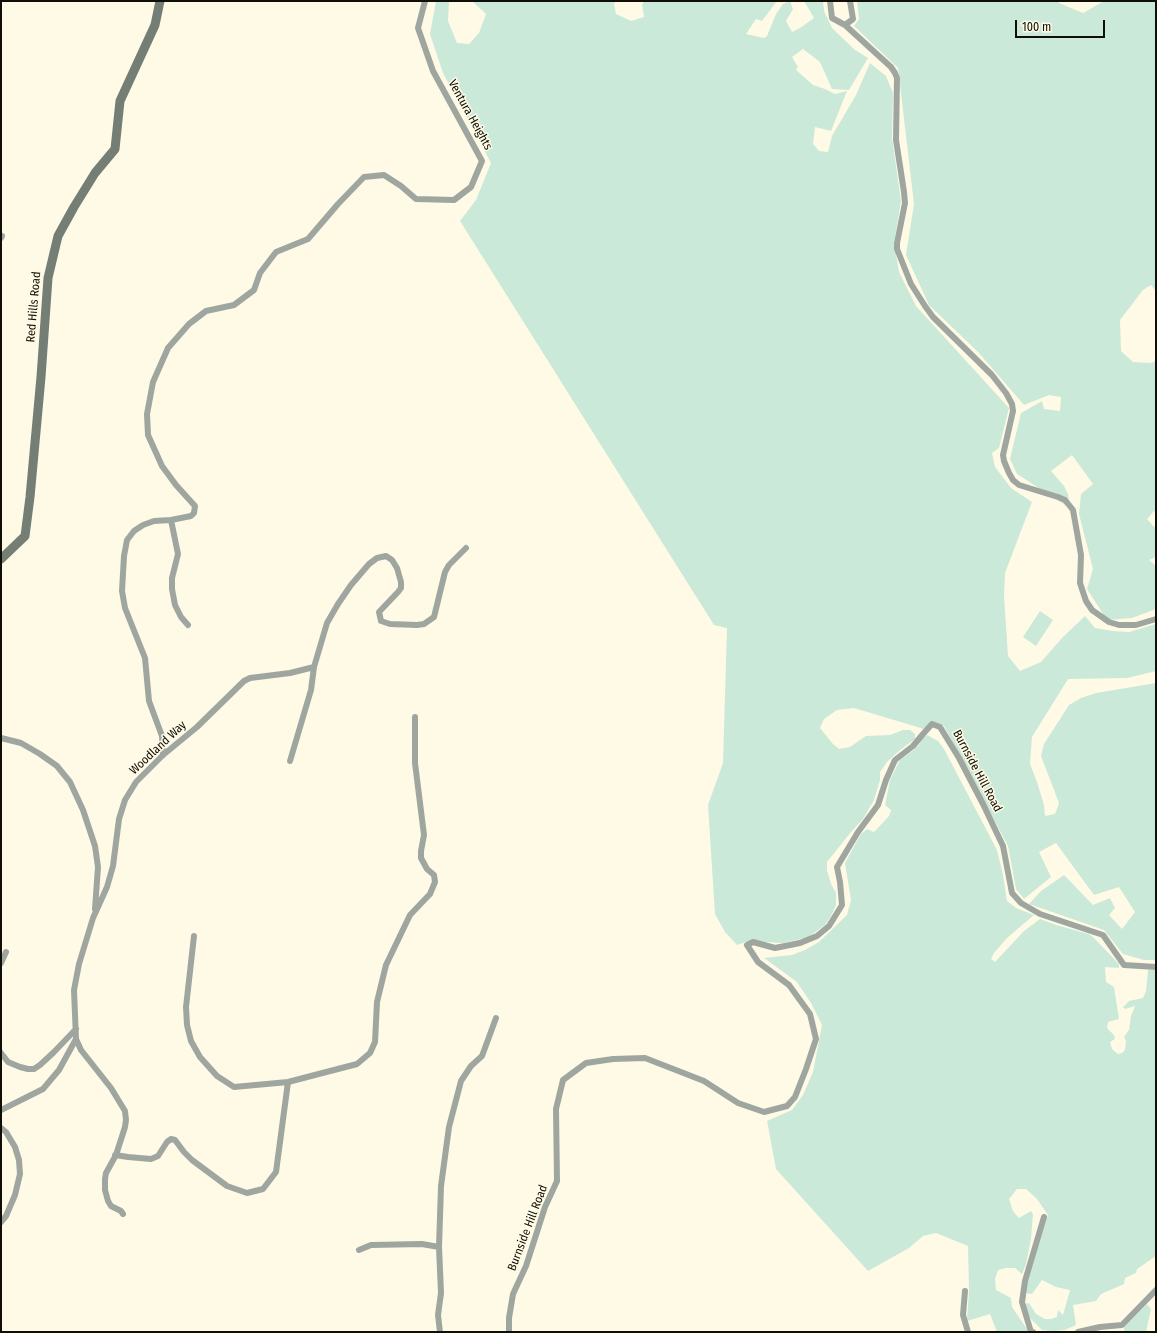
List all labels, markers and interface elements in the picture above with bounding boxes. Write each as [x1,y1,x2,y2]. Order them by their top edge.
scale bar [1017,12,1107,38]
text: 100 m [1022,20,1051,34]
street label: Ventura Heights [445,77,495,153]
street label: Red Hills Road [24,271,44,343]
street label: Woodland Way [127,718,189,778]
street label: Burnside Hill Road [949,727,1005,815]
street label: Burnside Hill Road [505,1183,551,1273]

